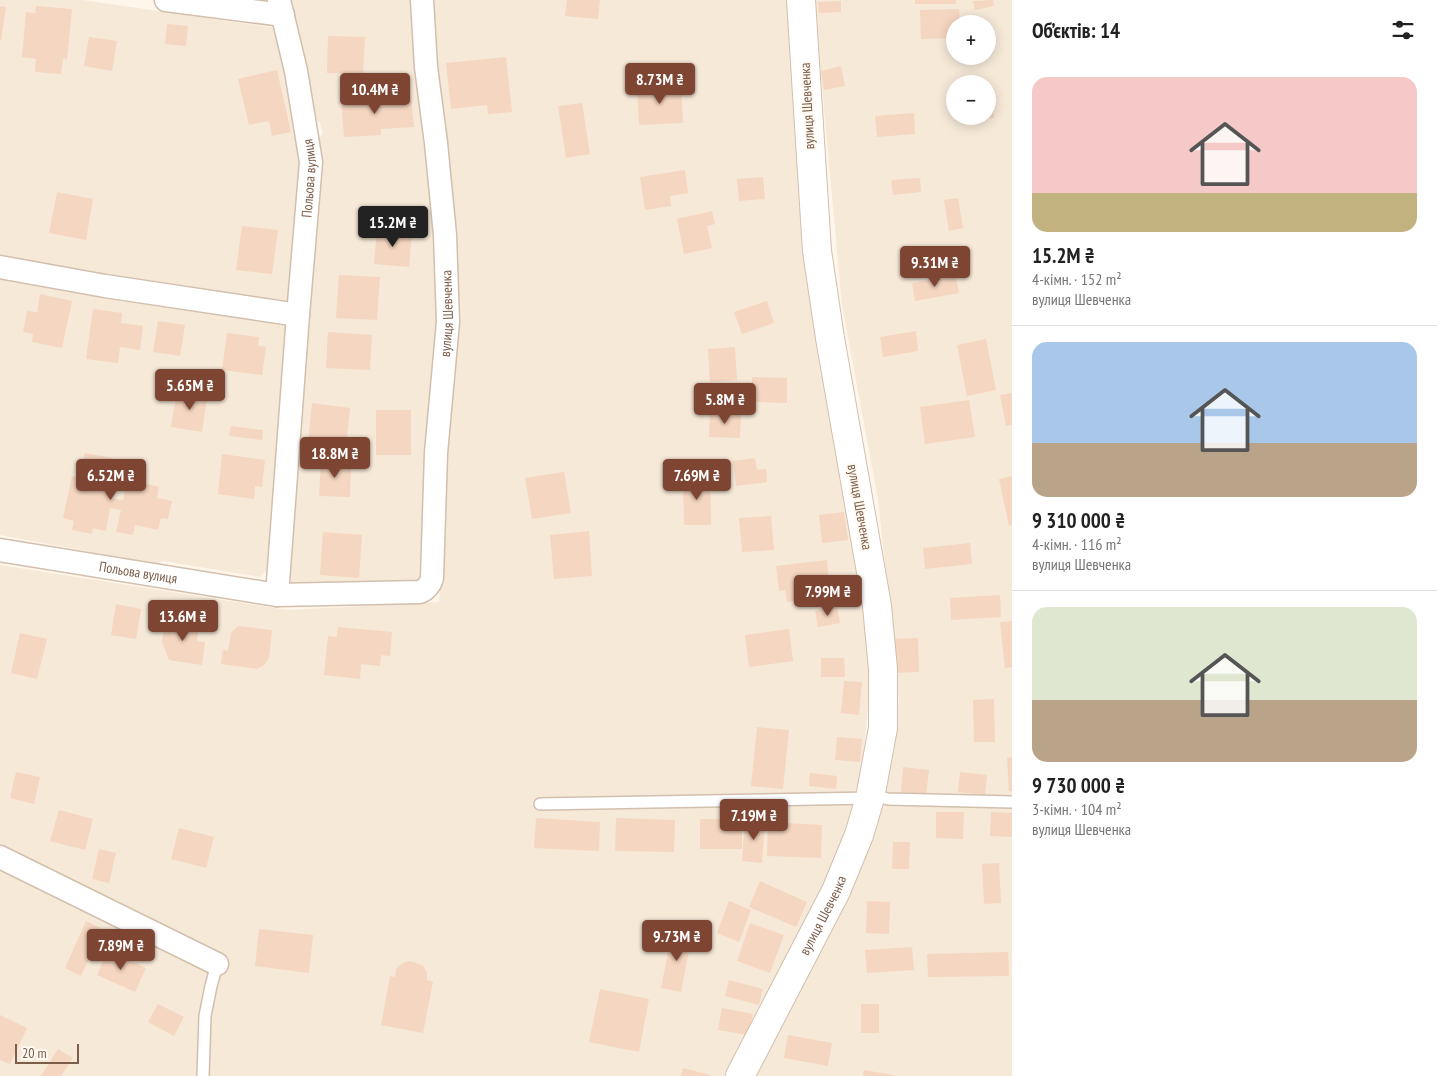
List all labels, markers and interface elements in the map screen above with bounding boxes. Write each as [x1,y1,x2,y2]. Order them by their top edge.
map controls [946,15,996,125]
button: + [946,15,996,65]
icon: filters [1389,16,1417,44]
text: Об’єктів: 14 [1032,17,1120,44]
pin: 8.73M ₴ [614,62,706,105]
street label: вулиця Шевченка [796,62,818,150]
text: 8.73M ₴ [636,69,684,89]
pin: 10.4M ₴ [329,72,421,115]
button: − [946,75,996,125]
text: 10.4M ₴ [351,79,399,99]
icon: home [1180,109,1270,199]
street label: Польова вулиця [297,138,320,218]
pin: 15.2M ₴ [347,206,439,248]
text: 15.2M ₴ [369,212,417,232]
text: 15.2M ₴ [1032,242,1095,269]
pin: 9.31M ₴ [889,246,981,288]
text: 9.31M ₴ [911,252,959,272]
text: 4-кімн. · 152 m² [1032,269,1122,289]
street label: вулиця Шевченка [436,270,457,358]
text: вулиця Шевченка [1032,289,1131,309]
pin: 5.65M ₴ [144,368,236,411]
text: 5.65M ₴ [166,375,214,395]
icon: home [1180,375,1270,465]
pin: 5.8M ₴ [684,382,766,425]
text: 5.8M ₴ [705,389,745,409]
pin: 18.8M ₴ [289,436,381,479]
text: 18.8M ₴ [311,443,359,463]
pin: 6.52M ₴ [65,458,157,501]
pin: 7.69M ₴ [651,458,743,501]
street label: вулиця Шевченка [844,463,876,551]
text: 6.52M ₴ [87,465,135,485]
text: 7.69M ₴ [674,465,720,485]
text: 9 310 000 ₴ [1032,507,1125,534]
text: 4-кімн. · 116 m² [1032,534,1122,554]
text: вулиця Шевченка [1032,554,1131,574]
street label: Польова вулиця [98,557,179,588]
pin: 7.99M ₴ [782,574,874,617]
text: 7.99M ₴ [805,581,851,601]
pin: 13.6M ₴ [137,600,229,642]
text: 13.6M ₴ [159,606,207,626]
icon: home [1180,640,1270,730]
text: 9 730 000 ₴ [1032,772,1125,799]
pin: 7.19M ₴ [708,798,800,841]
text: 3-кімн. · 104 m² [1032,799,1122,819]
text: 7.19M ₴ [731,805,777,825]
text: вулиця Шевченка [1032,819,1131,839]
street label: вулиця Шевченка [795,873,850,958]
pin: 9.73M ₴ [631,920,723,962]
text: 9.73M ₴ [653,926,701,946]
pin: 7.89M ₴ [75,928,167,971]
text: 7.89M ₴ [98,935,144,955]
scale bar [15,1041,79,1064]
text: 20 m [22,1044,47,1062]

